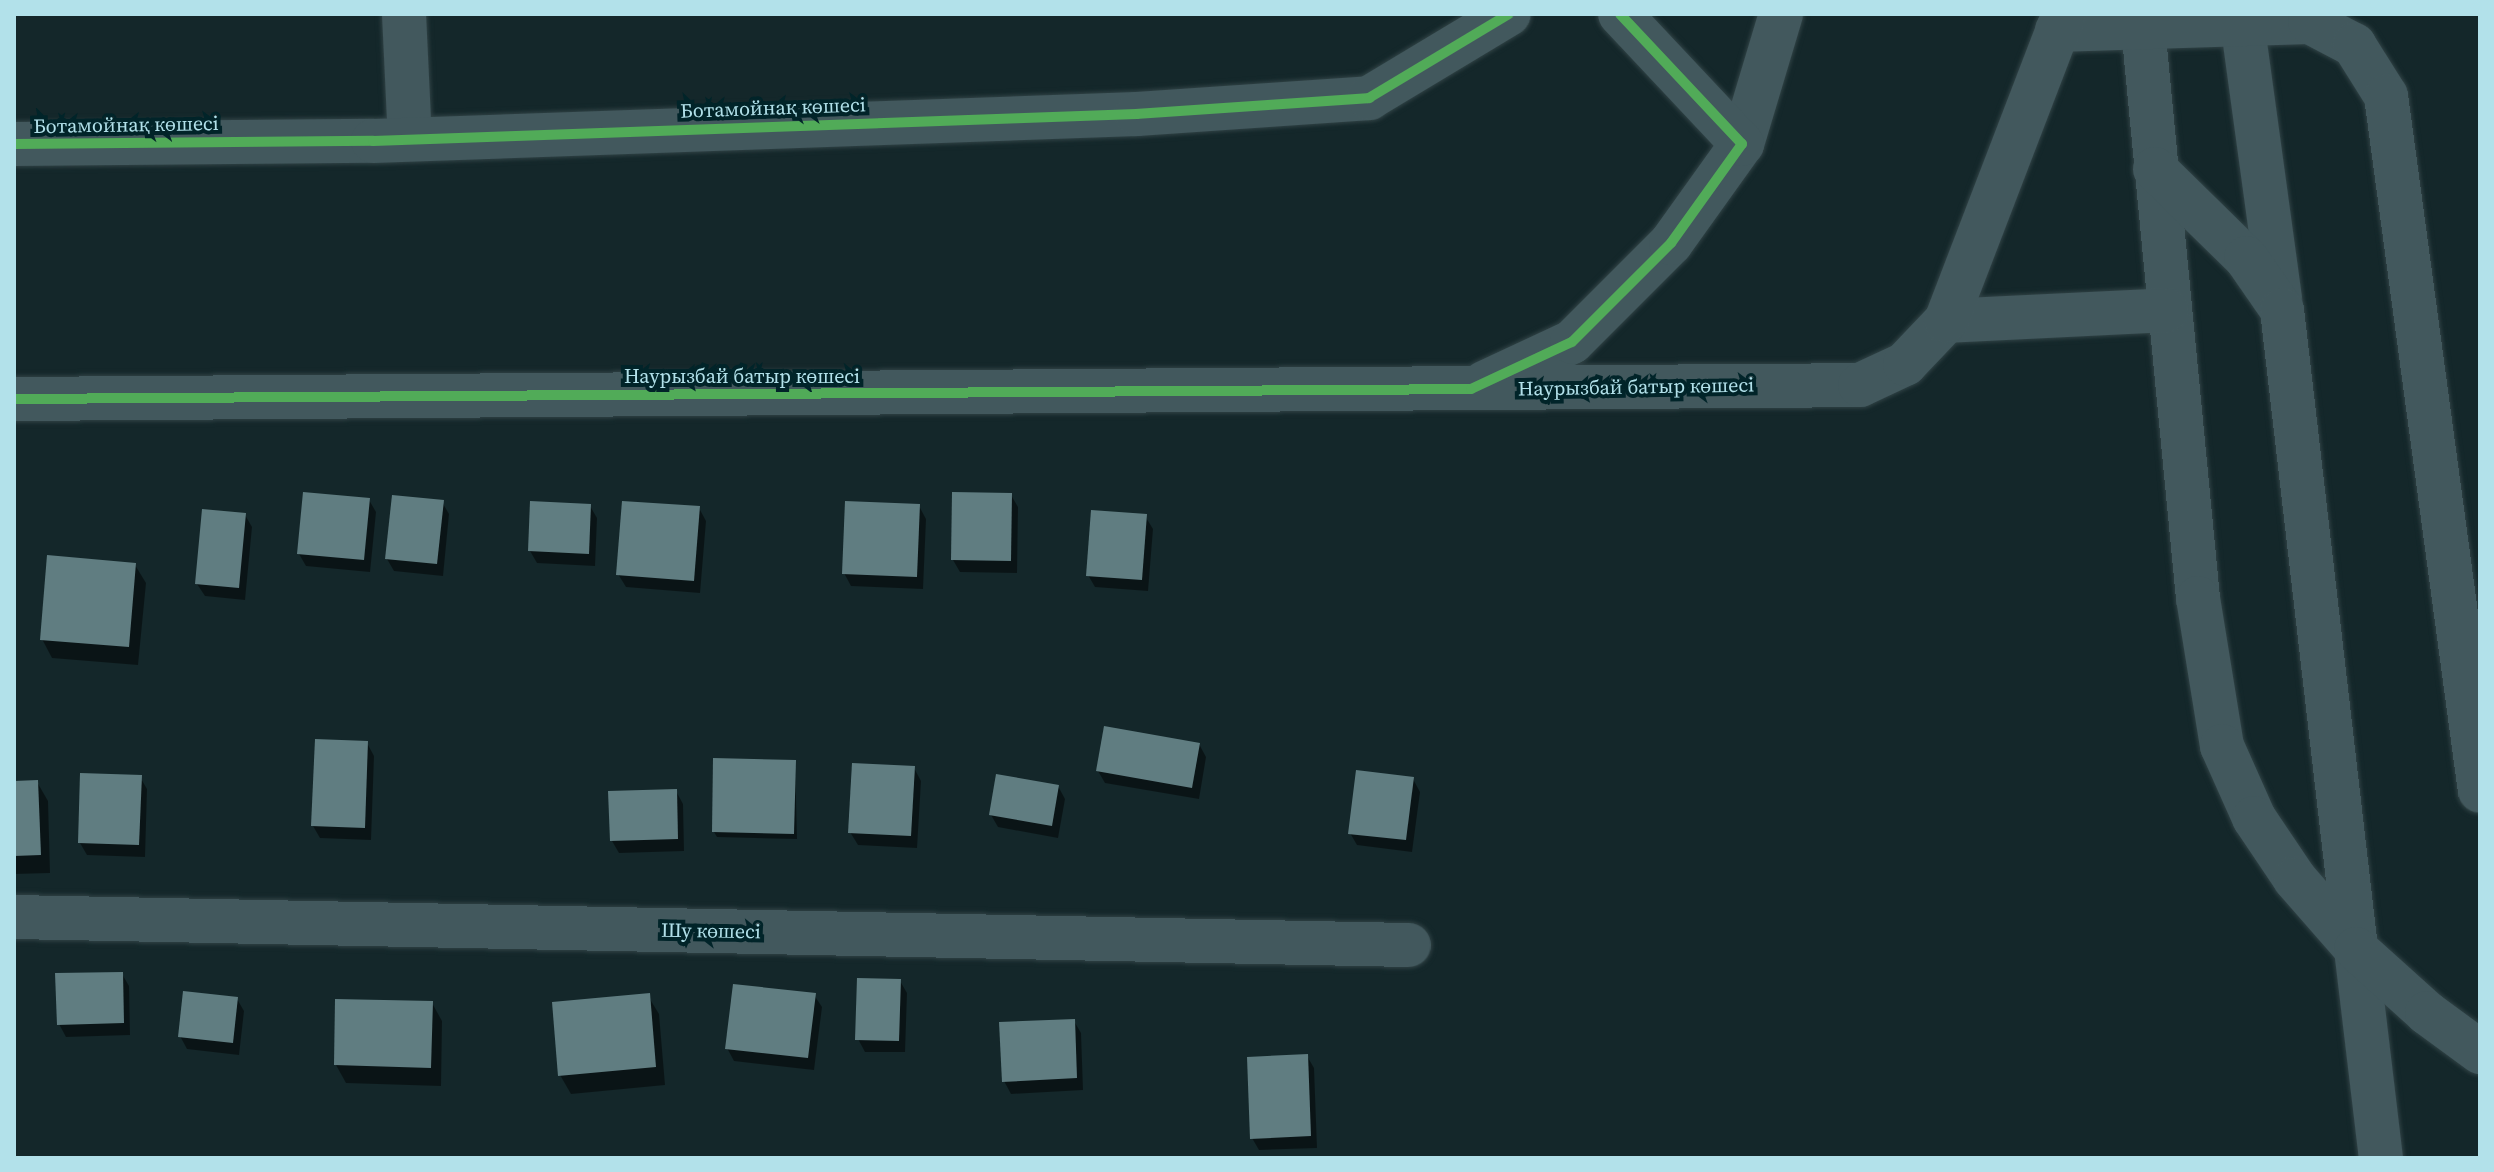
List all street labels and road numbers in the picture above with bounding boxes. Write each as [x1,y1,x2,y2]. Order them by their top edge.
street label: Ботамойнақ көшесі [680,93,866,123]
street label: Ботамойнақ көшесі [33,111,219,139]
street label: Наурызбай батыр көшесі [624,364,860,388]
street label: Наурызбай батыр көшесі [1518,373,1754,401]
street label: Шу көшесі [661,918,761,944]

